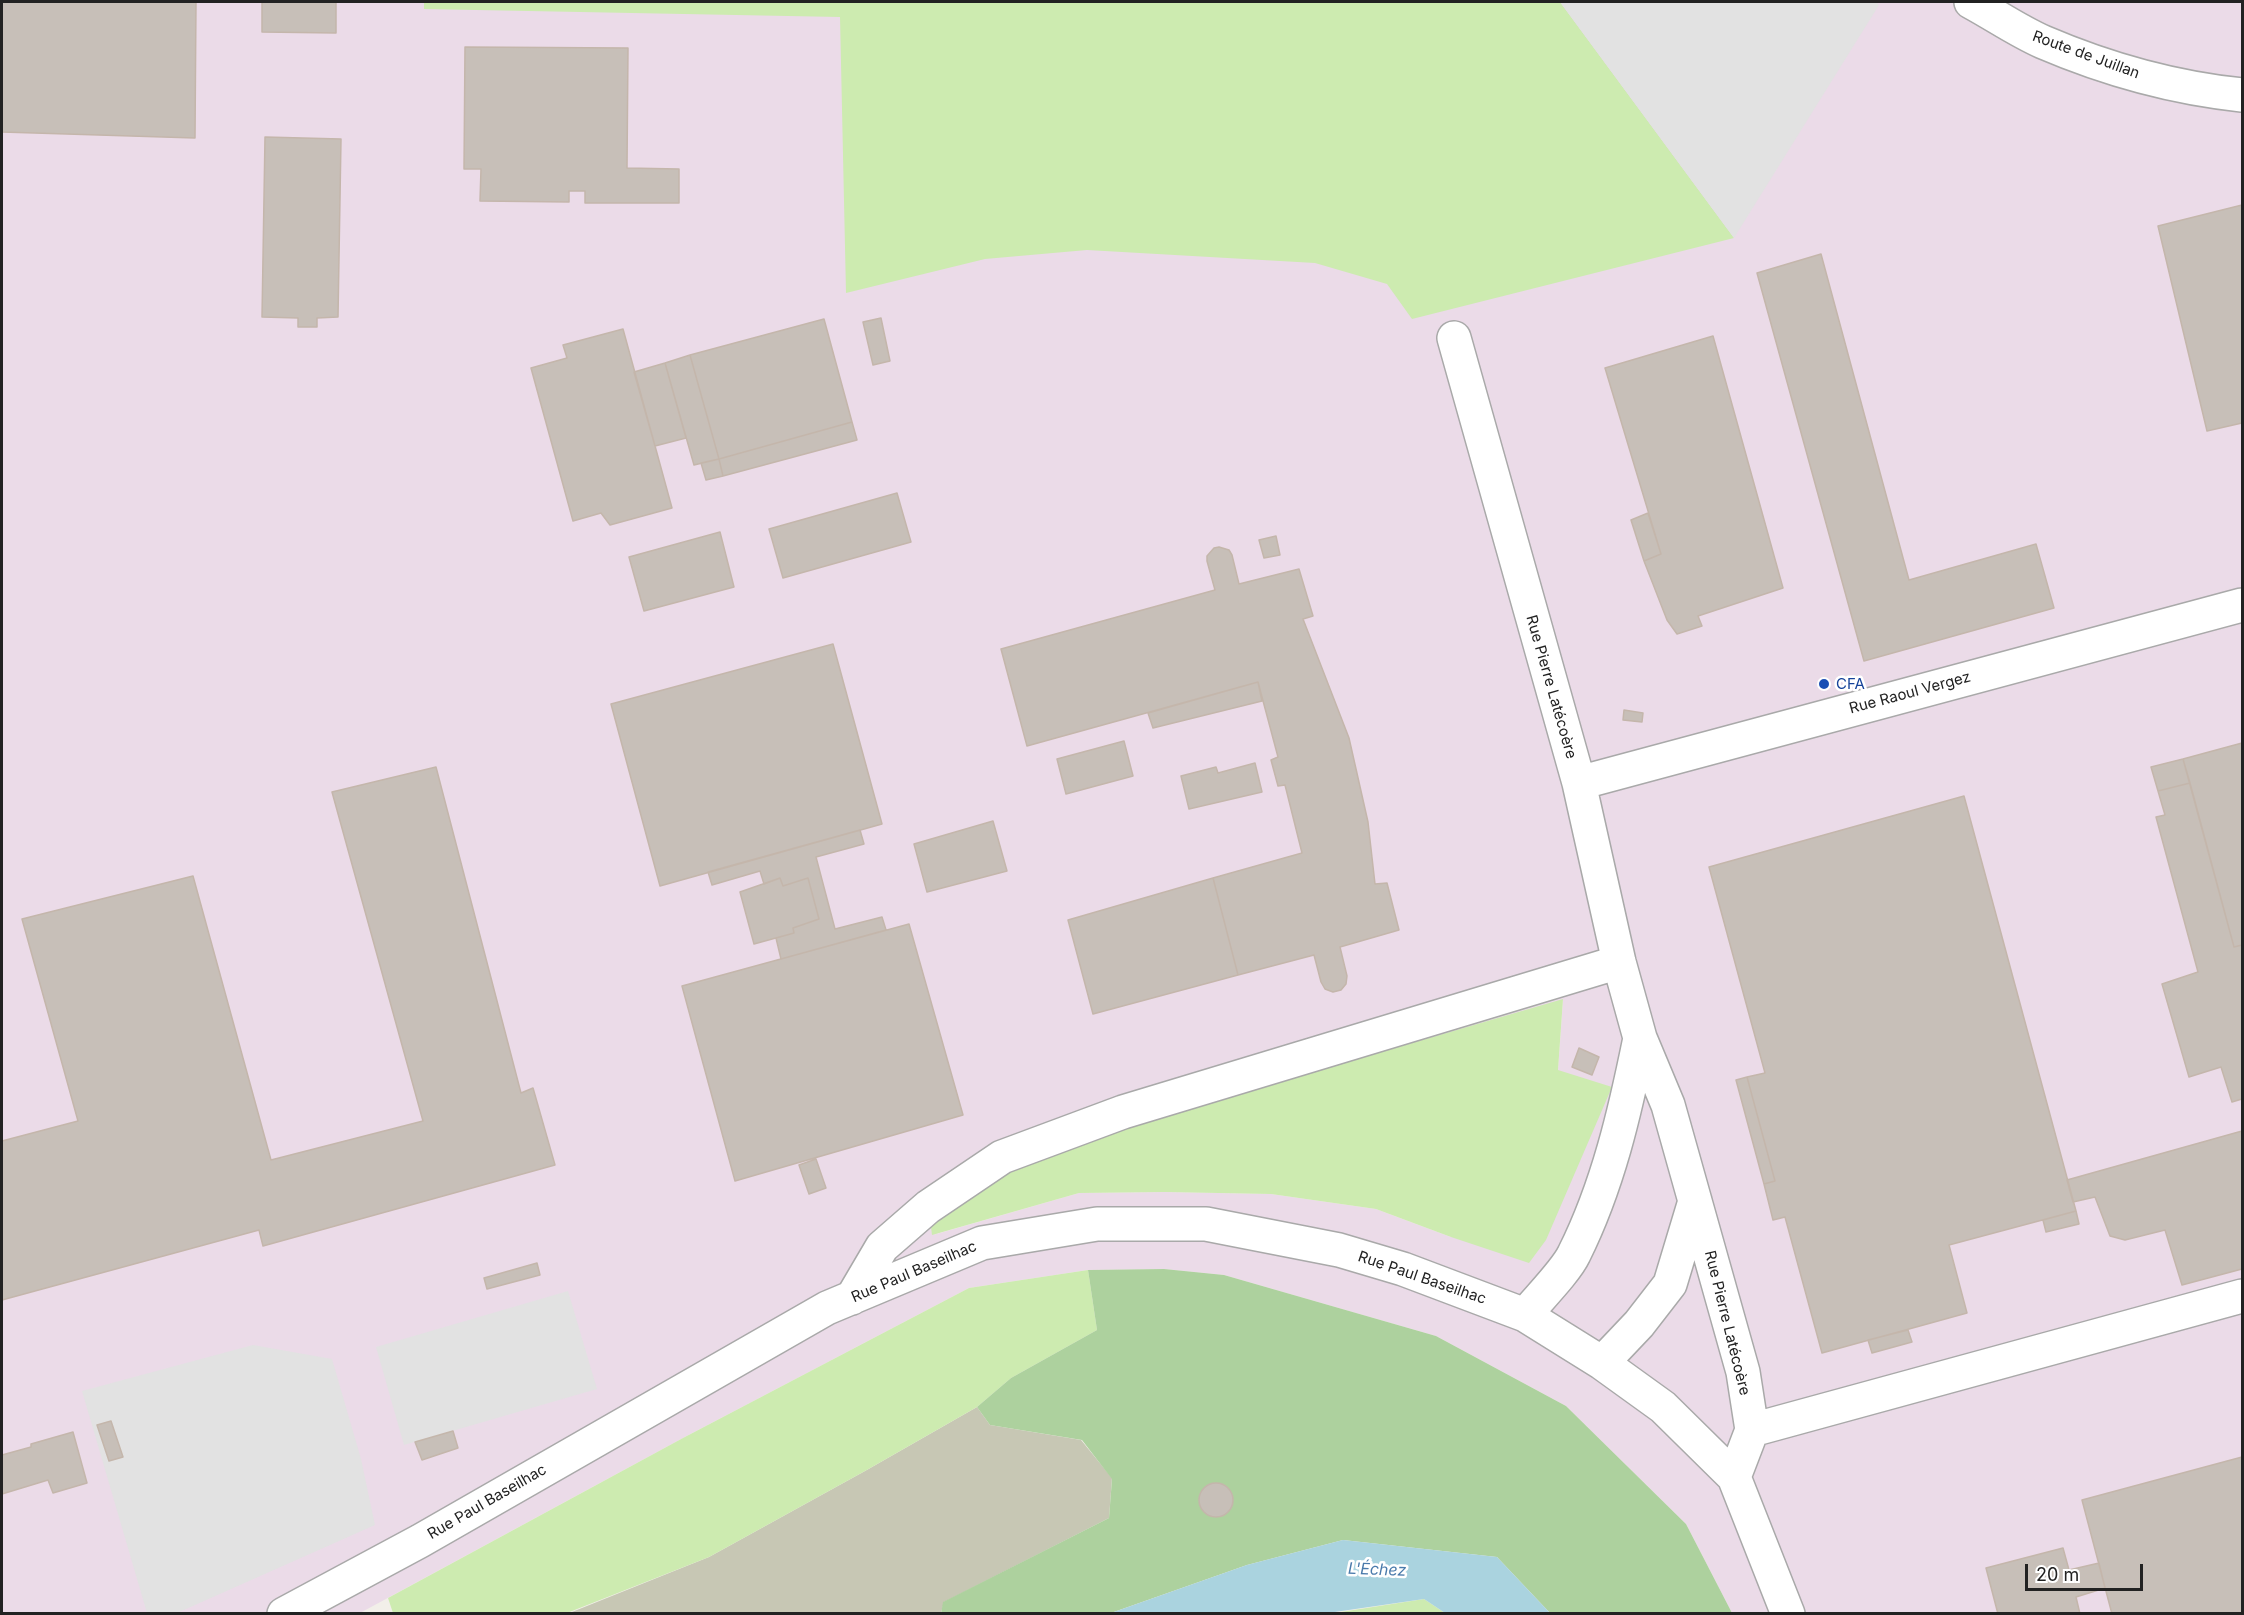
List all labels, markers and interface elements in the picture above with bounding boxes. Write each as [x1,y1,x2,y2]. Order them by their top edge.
street label: Route de Juillan [2030,27,2142,83]
street label: Rue Pierre Latécoère [1522,613,1580,761]
street label: Rue Raoul Vergez [1847,668,1973,718]
place label: CFA [1836,675,1865,693]
marker: CFA [1817,677,1831,691]
street label: Rue Paul Baseilhac [849,1237,979,1307]
street label: Rue Paul Baseilhac [1356,1248,1488,1308]
street label: Rue Pierre Latécoère [1700,1249,1754,1397]
street label: Rue Paul Baseilhac [424,1461,550,1543]
scale bar [2028,1552,2146,1590]
water label: L'Échez [1347,1559,1407,1581]
text: 20 m [2036,1564,2079,1585]

